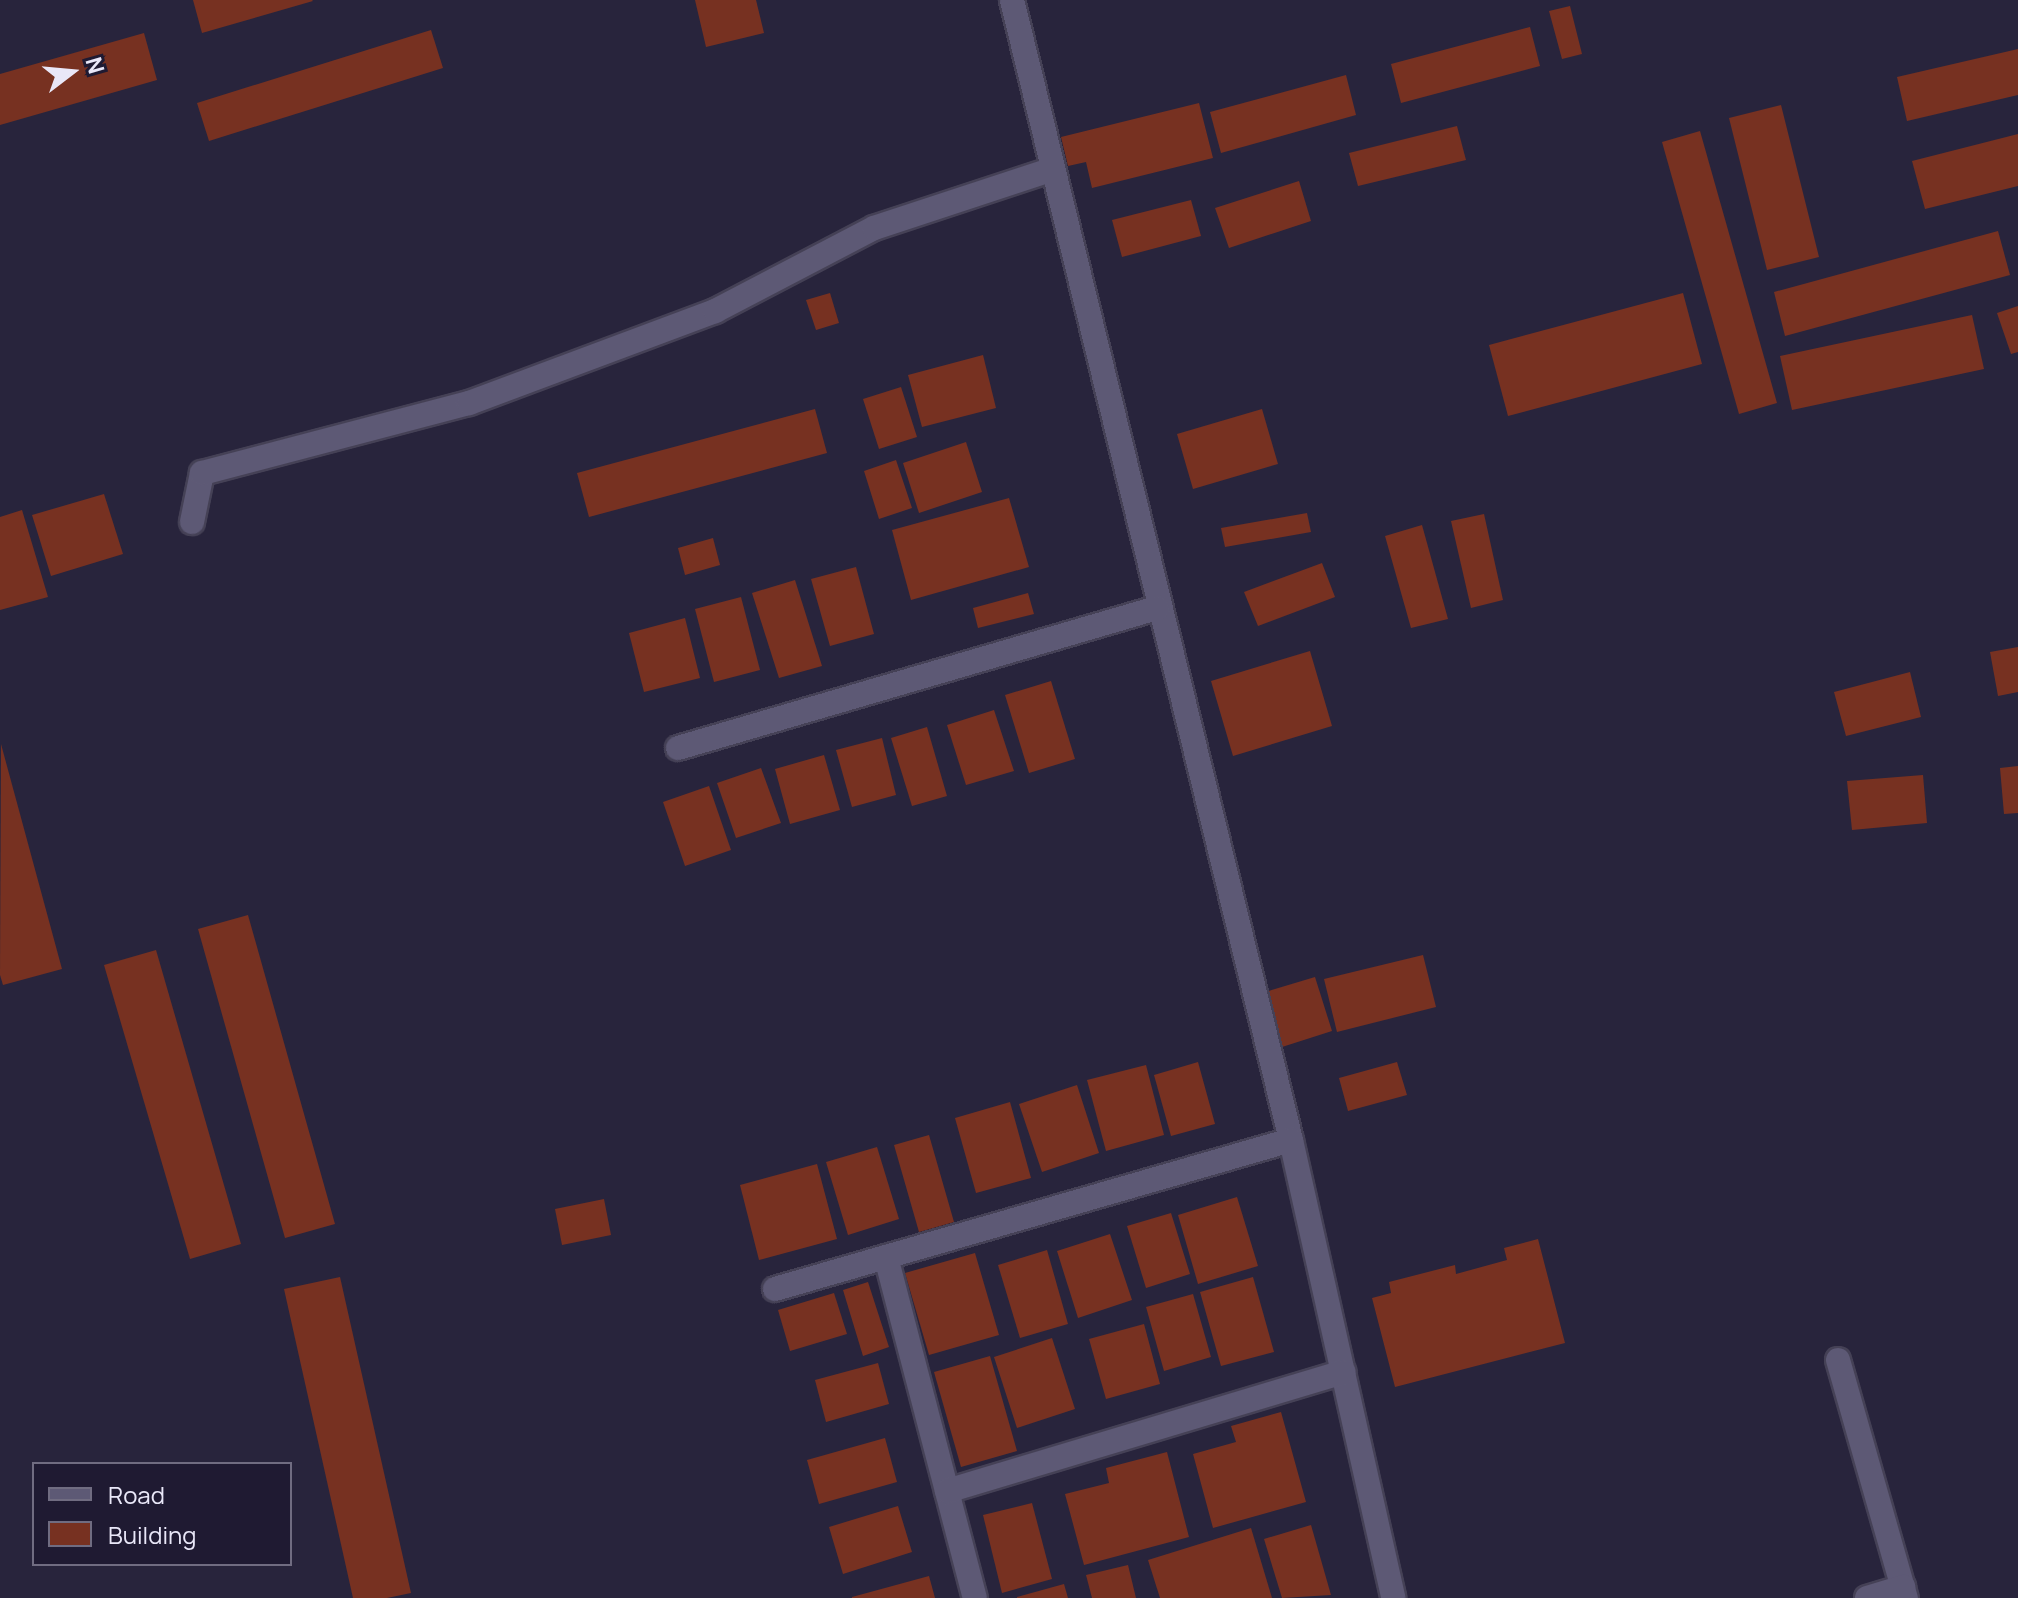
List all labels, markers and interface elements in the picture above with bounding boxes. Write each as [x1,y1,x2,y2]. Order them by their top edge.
north arrow [32,32,112,112]
text: N [78,54,112,77]
legend [32,1462,292,1566]
text: Road [108,1478,165,1511]
text: Building [108,1518,196,1551]

